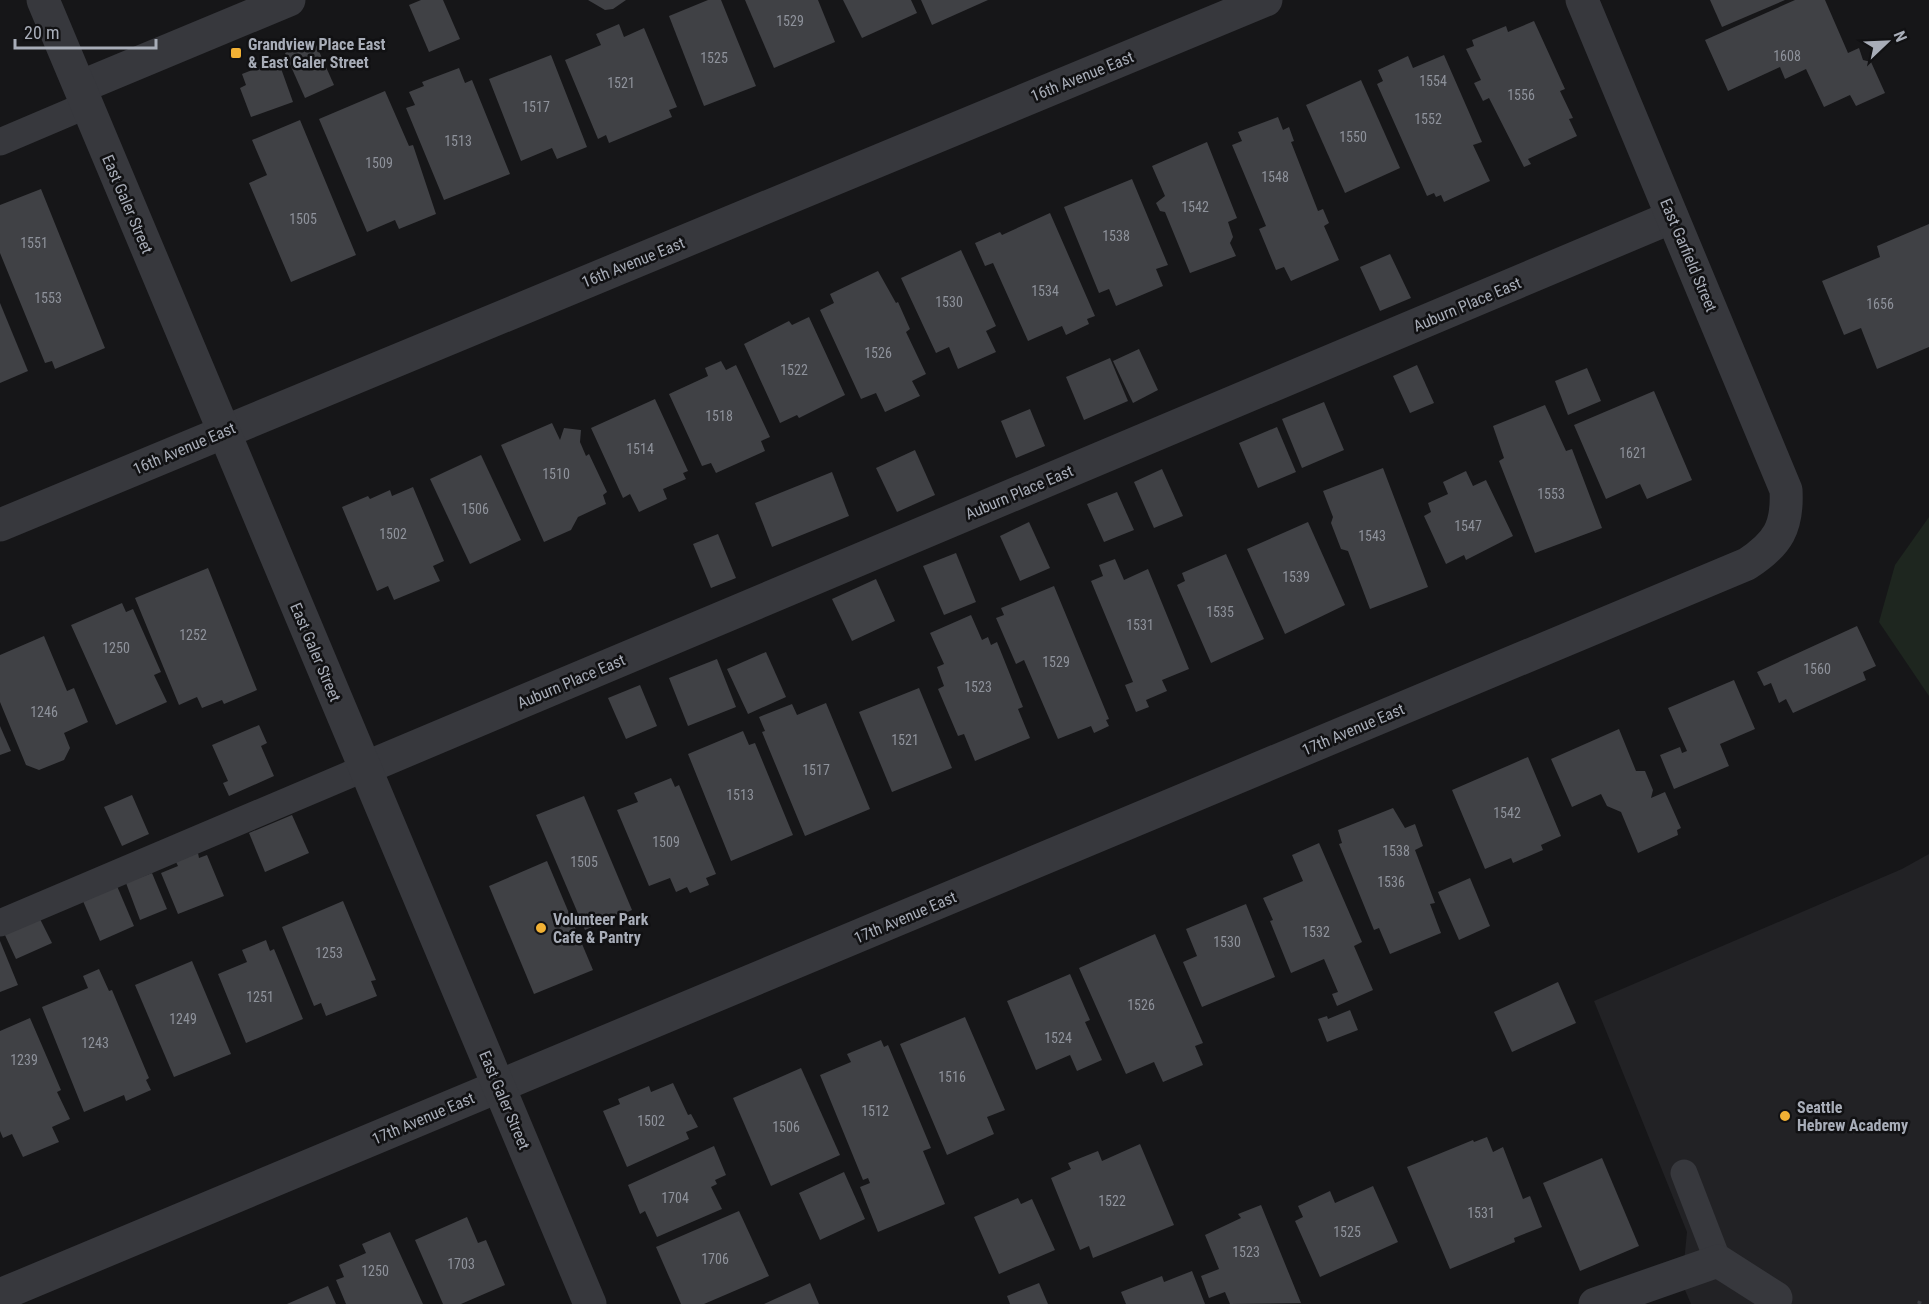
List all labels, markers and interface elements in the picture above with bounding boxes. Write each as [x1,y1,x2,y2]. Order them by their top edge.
scale bar [15,12,156,50]
north arrow [1857,12,1917,72]
house number: 1529 [776,13,804,29]
text: 20 m [24,22,59,43]
text: N [1890,28,1911,45]
place label: Grandview Place East & East Galer Street [248,35,385,72]
marker: Grandview Place East & East Galer Street [229,46,243,60]
street label: 16th Avenue East [1028,47,1137,106]
house number: 1608 [1773,48,1801,64]
house number: 1525 [700,50,728,66]
house number: 1554 [1419,73,1447,89]
house number: 1521 [607,75,635,91]
house number: 1556 [1507,87,1535,103]
house number: 1517 [522,99,550,115]
house number: 1552 [1414,111,1442,127]
house number: 1550 [1339,129,1367,145]
house number: 1513 [444,133,472,149]
street label: East Galer Street [98,152,157,257]
house number: 1509 [365,155,393,171]
house number: 1548 [1261,169,1289,185]
street label: East Garfield Street [1656,196,1721,315]
house number: 1542 [1181,199,1209,215]
house number: 1505 [289,211,317,227]
house number: 1538 [1102,228,1130,244]
street label: 16th Avenue East [579,233,688,292]
house number: 1551 [20,235,48,251]
street label: Auburn Place East [1410,273,1524,336]
house number: 1534 [1031,283,1059,299]
house number: 1553 [34,290,62,306]
house number: 1530 [935,294,963,310]
house number: 1656 [1866,296,1894,312]
house number: 1526 [864,345,892,361]
house number: 1522 [780,362,808,378]
house number: 1518 [705,408,733,424]
street label: 16th Avenue East [130,418,238,479]
house number: 1514 [626,441,654,457]
house number: 1621 [1619,445,1647,461]
street label: Auburn Place East [962,461,1076,524]
house number: 1510 [542,466,570,482]
house number: 1553 [1537,486,1565,502]
house number: 1506 [461,501,489,517]
house number: 1547 [1454,518,1482,534]
house number: 1502 [379,526,407,542]
house number: 1543 [1358,528,1386,544]
house number: 1539 [1282,569,1310,585]
street label: East Galer Street [286,600,345,705]
house number: 1535 [1206,604,1234,620]
house number: 1531 [1126,617,1154,633]
house number: 1252 [179,627,207,643]
house number: 1250 [102,640,130,656]
street label: Auburn Place East [514,650,628,713]
house number: 1529 [1042,654,1070,670]
house number: 1560 [1803,661,1831,677]
house number: 1523 [964,679,992,695]
street label: 17th Avenue East [1299,699,1407,760]
house number: 1246 [30,704,58,720]
house number: 1521 [891,732,919,748]
house number: 1517 [802,762,830,778]
house number: 1513 [726,787,754,803]
house number: 1542 [1493,805,1521,821]
house number: 1509 [652,834,680,850]
house number: 1538 [1382,843,1410,859]
house number: 1505 [570,854,598,870]
house number: 1536 [1377,874,1405,890]
street label: 17th Avenue East [851,887,959,948]
place label: Volunteer Park Cafe & Pantry [553,910,649,947]
marker: Volunteer Park Cafe & Pantry [534,921,548,935]
house number: 1532 [1302,924,1330,940]
house number: 1530 [1213,934,1241,950]
house number: 1253 [315,945,343,961]
house number: 1251 [246,989,274,1005]
house number: 1526 [1127,997,1155,1013]
house number: 1249 [169,1011,197,1027]
house number: 1524 [1044,1030,1072,1046]
house number: 1243 [81,1035,109,1051]
street label: East Galer Street [475,1048,534,1153]
house number: 1239 [10,1052,38,1068]
house number: 1516 [938,1069,966,1085]
street label: 17th Avenue East [369,1088,477,1149]
place label: Seattle Hebrew Academy [1797,1098,1908,1135]
house number: 1512 [861,1103,889,1119]
marker: Seattle Hebrew Academy [1778,1109,1792,1123]
house number: 1502 [637,1113,665,1129]
house number: 1506 [772,1119,800,1135]
house number: 1704 [661,1190,689,1206]
house number: 1522 [1098,1193,1126,1209]
house number: 1531 [1467,1205,1495,1221]
house number: 1525 [1333,1224,1361,1240]
house number: 1523 [1232,1244,1260,1260]
house number: 1706 [701,1251,729,1267]
house number: 1703 [447,1256,475,1272]
house number: 1250 [361,1263,389,1279]

